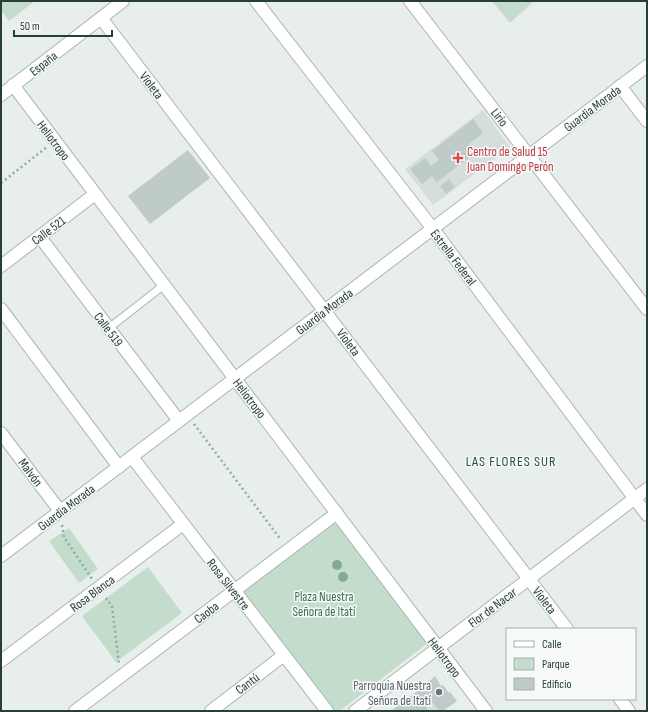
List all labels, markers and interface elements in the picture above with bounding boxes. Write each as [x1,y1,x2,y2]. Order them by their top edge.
scale bar [14,12,112,38]
text: 50 m [20,19,40,34]
street label: España [26,48,61,80]
street label: Violeta [136,69,167,102]
street label: Guardia Morada [561,82,624,135]
street label: Lirio [487,105,511,130]
street label: Heliotropo [33,117,73,164]
place label: Centro de Salud 15 Juan Domingo Perón [466,144,554,175]
marker: Centro de Salud 15 Juan Domingo Perón [452,152,464,164]
street label: Calle 521 [28,213,69,249]
street label: Estrella Federal [427,226,480,289]
street label: Guardia Morada [293,285,356,338]
street label: Calle 519 [90,309,126,350]
street label: Violeta [333,326,364,359]
street label: Heliotropo [229,375,269,422]
district label: LAS FLORES SUR [466,453,556,470]
street label: Malvón [14,455,46,490]
street label: Guardia Morada [35,481,98,534]
street label: Rosa Silvestre [203,556,253,614]
street label: Rosa Blanca [67,572,118,616]
street label: Flor de Nacar [465,584,520,631]
street label: Violeta [529,584,560,617]
park label: Plaza Nuestra Señora de Itatí [293,589,356,620]
street label: Caoba [191,598,222,627]
legend [506,628,636,700]
street label: Heliotropo [424,634,464,681]
text: Calle [542,637,562,652]
text: Parque [542,657,570,672]
street label: Cantú [232,670,263,698]
text: Edificio [542,677,571,692]
place label: Parroquia Nuestra Señora de Itatí [353,678,432,709]
marker: Parroquia Nuestra Señora de Itatí [434,687,444,697]

